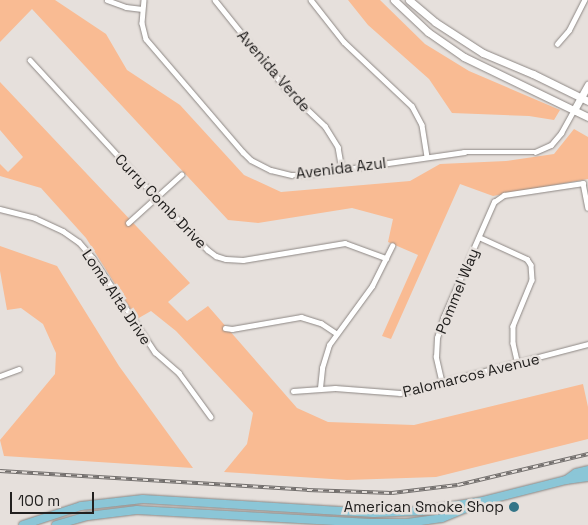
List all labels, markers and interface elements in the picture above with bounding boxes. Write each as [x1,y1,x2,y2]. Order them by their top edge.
street label: Avenida Verde [234,26,314,116]
street label: Curry Comb Drive [111,150,211,252]
street label: Avenida Azul [295,154,387,182]
street label: Loma Alta Drive [78,246,156,348]
street label: Pommel Way [432,246,482,336]
street label: Palomarcos Avenue [401,349,541,401]
scale bar [12,482,96,514]
text: 100 m [18,491,60,510]
place label: American Smoke Shop [344,498,504,516]
marker: American Smoke Shop [508,501,520,513]

